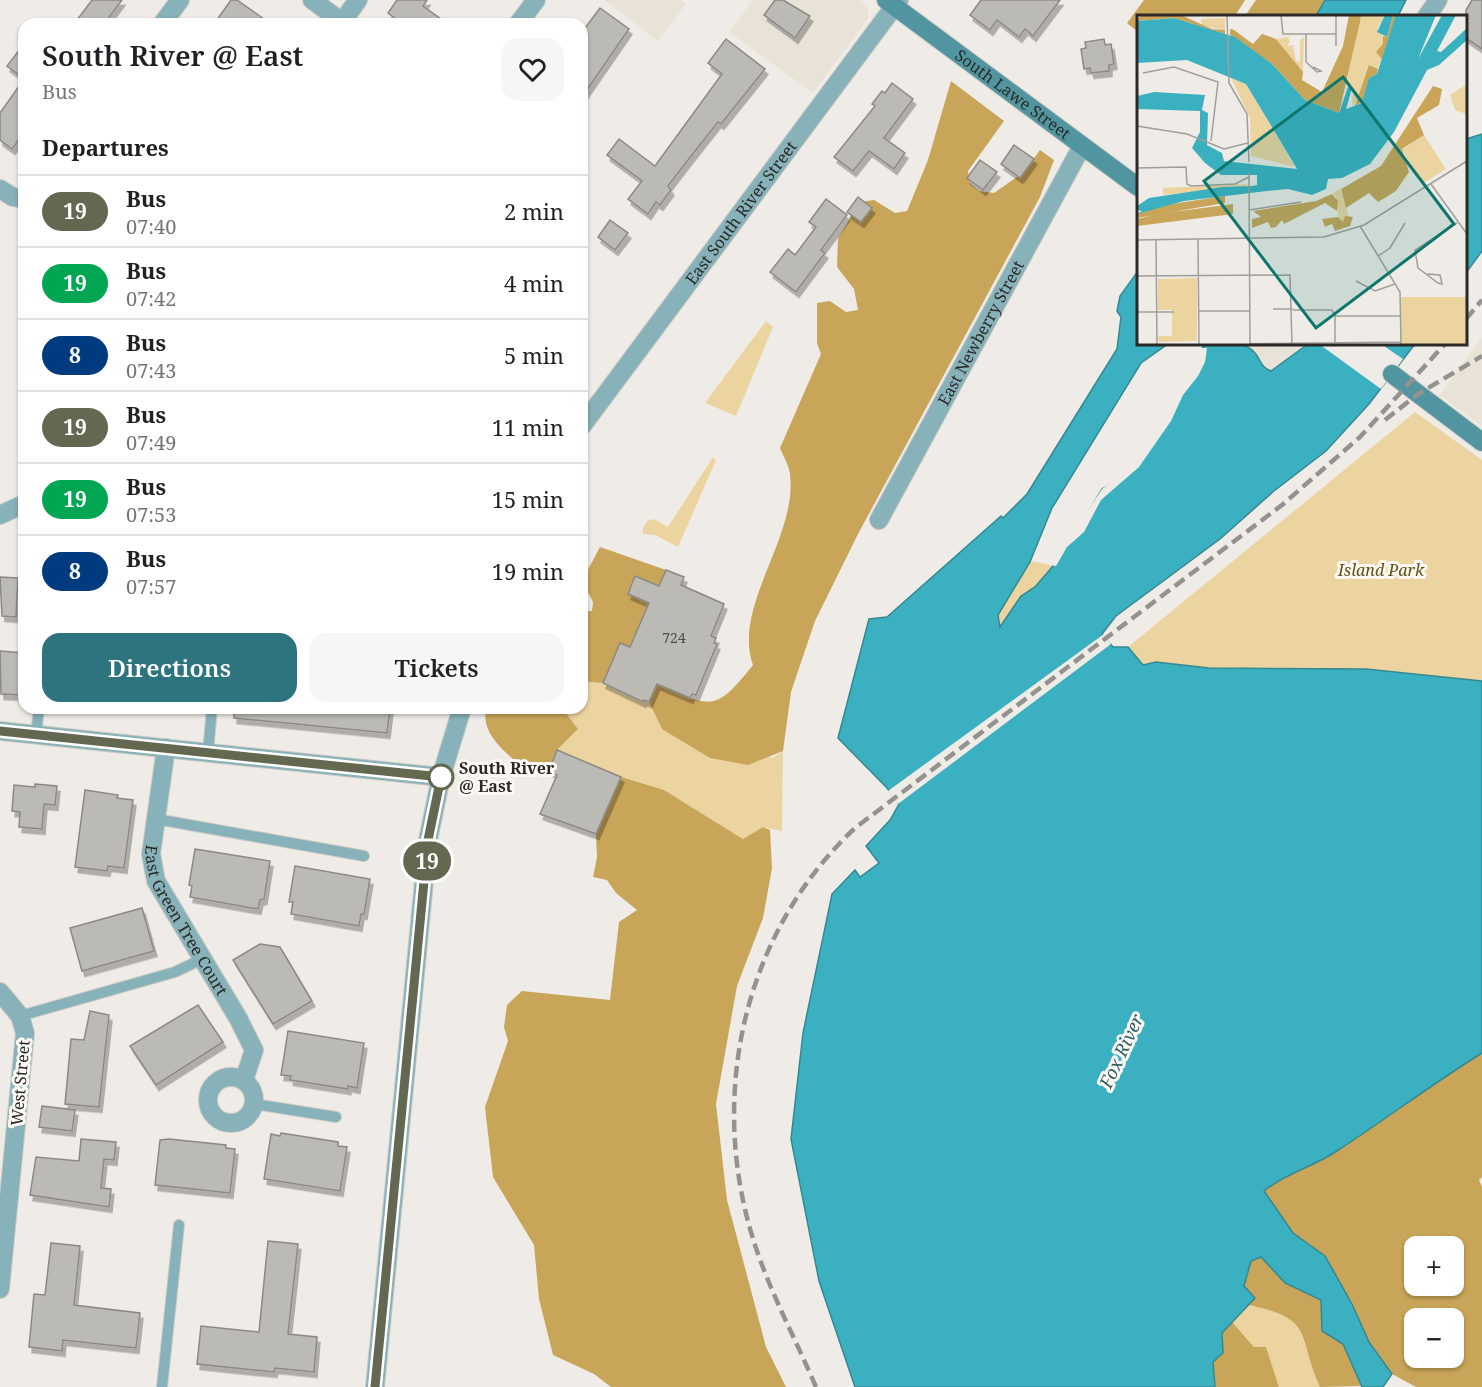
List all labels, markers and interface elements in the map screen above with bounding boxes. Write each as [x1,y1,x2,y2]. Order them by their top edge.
inset map [1137,15,1467,345]
text: South River @ East [42,36,303,74]
button: heart [501,38,564,101]
street label: South Lawe Street [951,44,1075,144]
text: Bus [42,78,77,105]
text: Departures [42,132,169,162]
street label: East South River Street [680,136,802,289]
text: Bus [126,183,166,213]
text: 2 min [504,196,564,226]
text: 19 [63,197,87,225]
text: 07:40 [126,213,176,240]
text: Bus [126,255,166,285]
street label: East Newberry Street [932,256,1029,409]
text: 4 min [504,268,564,298]
text: 19 [63,269,87,297]
text: 07:42 [126,285,176,312]
text: Bus [126,327,166,357]
text: 5 min [504,340,564,370]
text: 8 [69,341,81,369]
text: 07:43 [126,357,176,384]
text: Bus [126,399,166,429]
text: 11 min [492,412,564,442]
text: 19 [63,413,87,441]
text: 07:49 [126,429,176,456]
text: Bus [126,471,166,501]
text: 15 min [492,484,564,514]
text: 19 [63,485,87,513]
text: 07:53 [126,501,176,528]
text: Bus [126,543,166,573]
text: 19 min [492,556,564,586]
text: 8 [69,557,81,585]
park label: Island Park [1337,559,1425,581]
text: 07:57 [126,573,176,600]
house number: 724 [662,628,686,647]
button: Directions [42,633,297,702]
button: Tickets [309,633,564,702]
place label: South River @ East [459,757,555,797]
marker: South River @ East [428,764,454,790]
line badge: 19 [400,842,454,880]
street label: East Green Tree Court [140,844,233,1000]
text: 19 [415,847,439,875]
water label: Fox River [1093,1010,1149,1093]
street label: West Street [5,1039,35,1127]
map controls [1404,1236,1464,1368]
button: + [1404,1236,1464,1296]
button: − [1404,1308,1464,1368]

